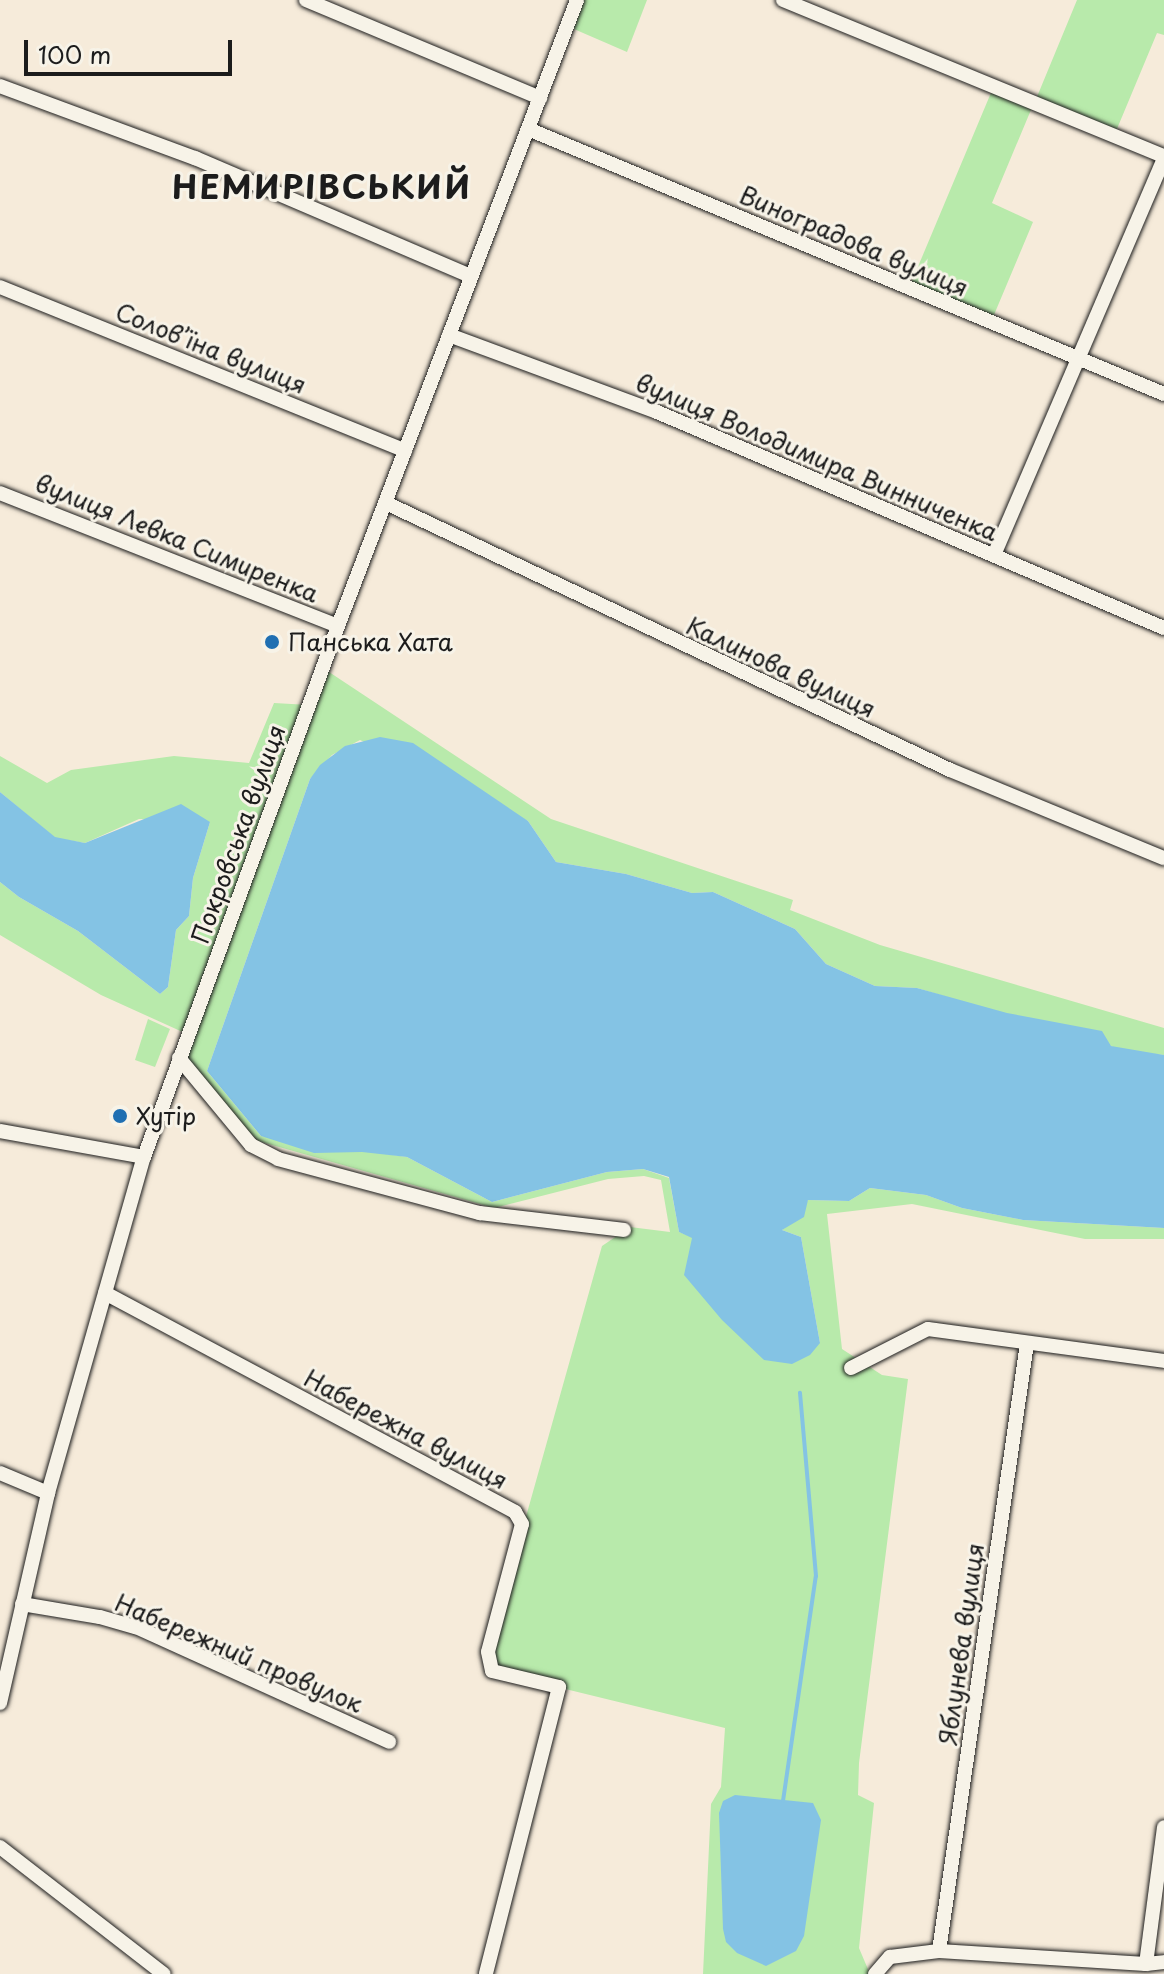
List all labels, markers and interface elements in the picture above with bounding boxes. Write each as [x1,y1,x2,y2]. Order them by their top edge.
scale bar [28,24,236,74]
text: 100 m [38,36,111,72]
district label: НЕМИРІВСЬКИЙ [171,167,473,205]
street label: Виноградова вулиця [735,180,973,302]
street label: Соловʼїна вулиця [111,296,311,400]
street label: вулиця Володимира Винниченка [631,367,1003,547]
street label: вулиця Левка Симиренка [30,468,324,608]
street label: Калинова вулиця [681,610,881,724]
place label: Панська Хата [288,628,454,656]
marker: Панська Хата [263,633,281,651]
street label: Покровська вулиця [185,720,291,948]
place label: Хутір [136,1102,196,1130]
marker: Хутір [111,1107,129,1125]
street label: Набережна вулиця [298,1363,514,1495]
street label: Яблунева вулиця [932,1541,990,1747]
street label: Набережний провулок [111,1588,367,1718]

